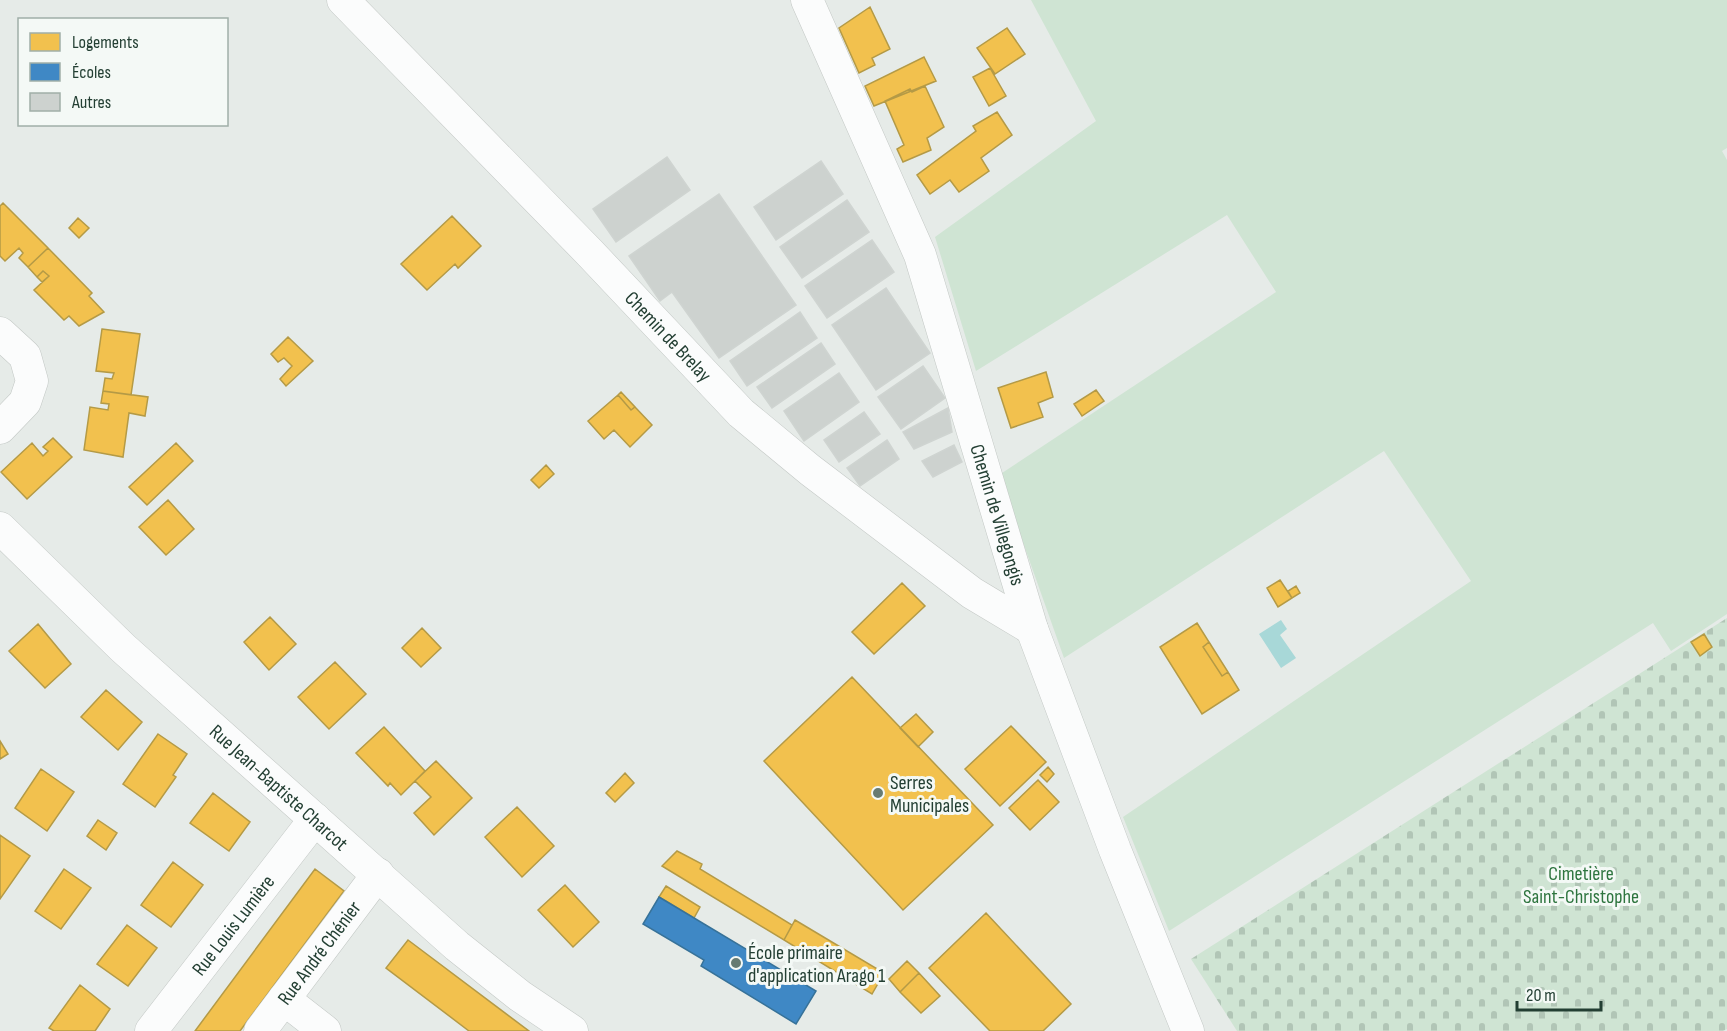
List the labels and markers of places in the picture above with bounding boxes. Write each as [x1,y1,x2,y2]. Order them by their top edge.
place label: Serres Municipales [890,771,969,818]
marker: Serres Municipales [871,786,885,800]
place label: École primaire d'application Arago 1 [748,941,885,988]
marker: École primaire d'application Arago 1 [729,956,743,970]

